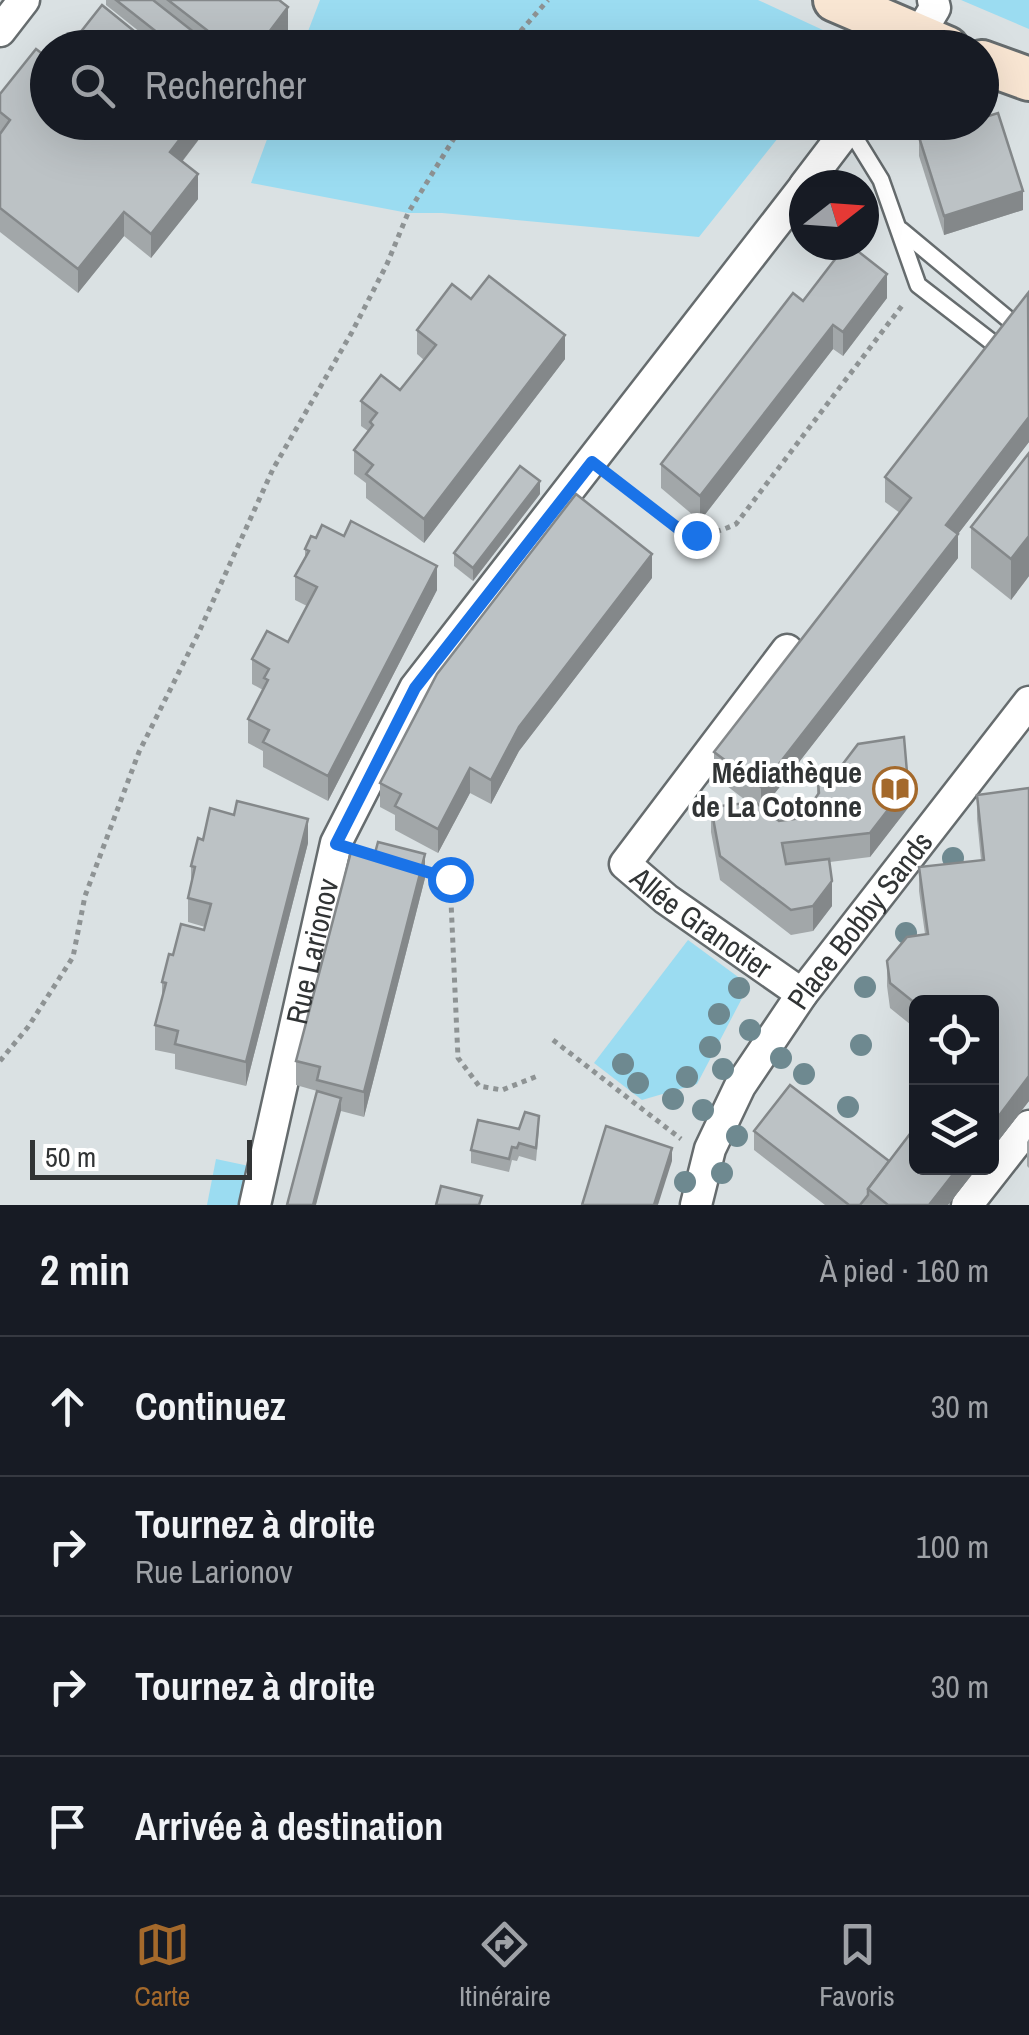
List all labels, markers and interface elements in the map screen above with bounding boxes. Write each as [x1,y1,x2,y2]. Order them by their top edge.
search box [30,30,999,140]
icon: search [65,58,120,113]
text: Rechercher [145,60,306,111]
north arrow [789,170,879,260]
route end [674,513,720,559]
place label: Médiathèque de La Cotonne [691,752,862,826]
library icon: Médiathèque de La Cotonne [872,766,918,812]
street label: Place Bobby Sands [778,823,941,1017]
route start [428,857,474,903]
street label: Allée Granotier [622,857,781,988]
street label: Rue Larionov [276,874,348,1028]
map controls [909,995,999,1175]
button: locate [909,995,999,1085]
button: layers [909,1085,999,1175]
scale bar [30,1135,252,1180]
text: 50 m [45,1138,96,1176]
text: 2 min [40,1242,130,1298]
text: À pied · 160 m [820,1249,989,1292]
icon: ahead [40,1379,95,1434]
text: Continuez [135,1381,286,1432]
text: 30 m [931,1385,989,1428]
text: Tournez à droite [135,1499,375,1550]
icon: right [40,1519,95,1574]
text: 100 m [916,1525,989,1568]
text: Rue Larionov [135,1550,293,1593]
icon: right [40,1659,95,1714]
text: Tournez à droite [135,1661,375,1712]
text: 30 m [931,1665,989,1708]
icon: arrive [40,1799,95,1854]
text: Arrivée à destination [135,1801,443,1852]
tab: Carte [134,1917,190,2015]
tab: Itinéraire [459,1917,551,2015]
tab: Favoris [819,1917,895,2015]

